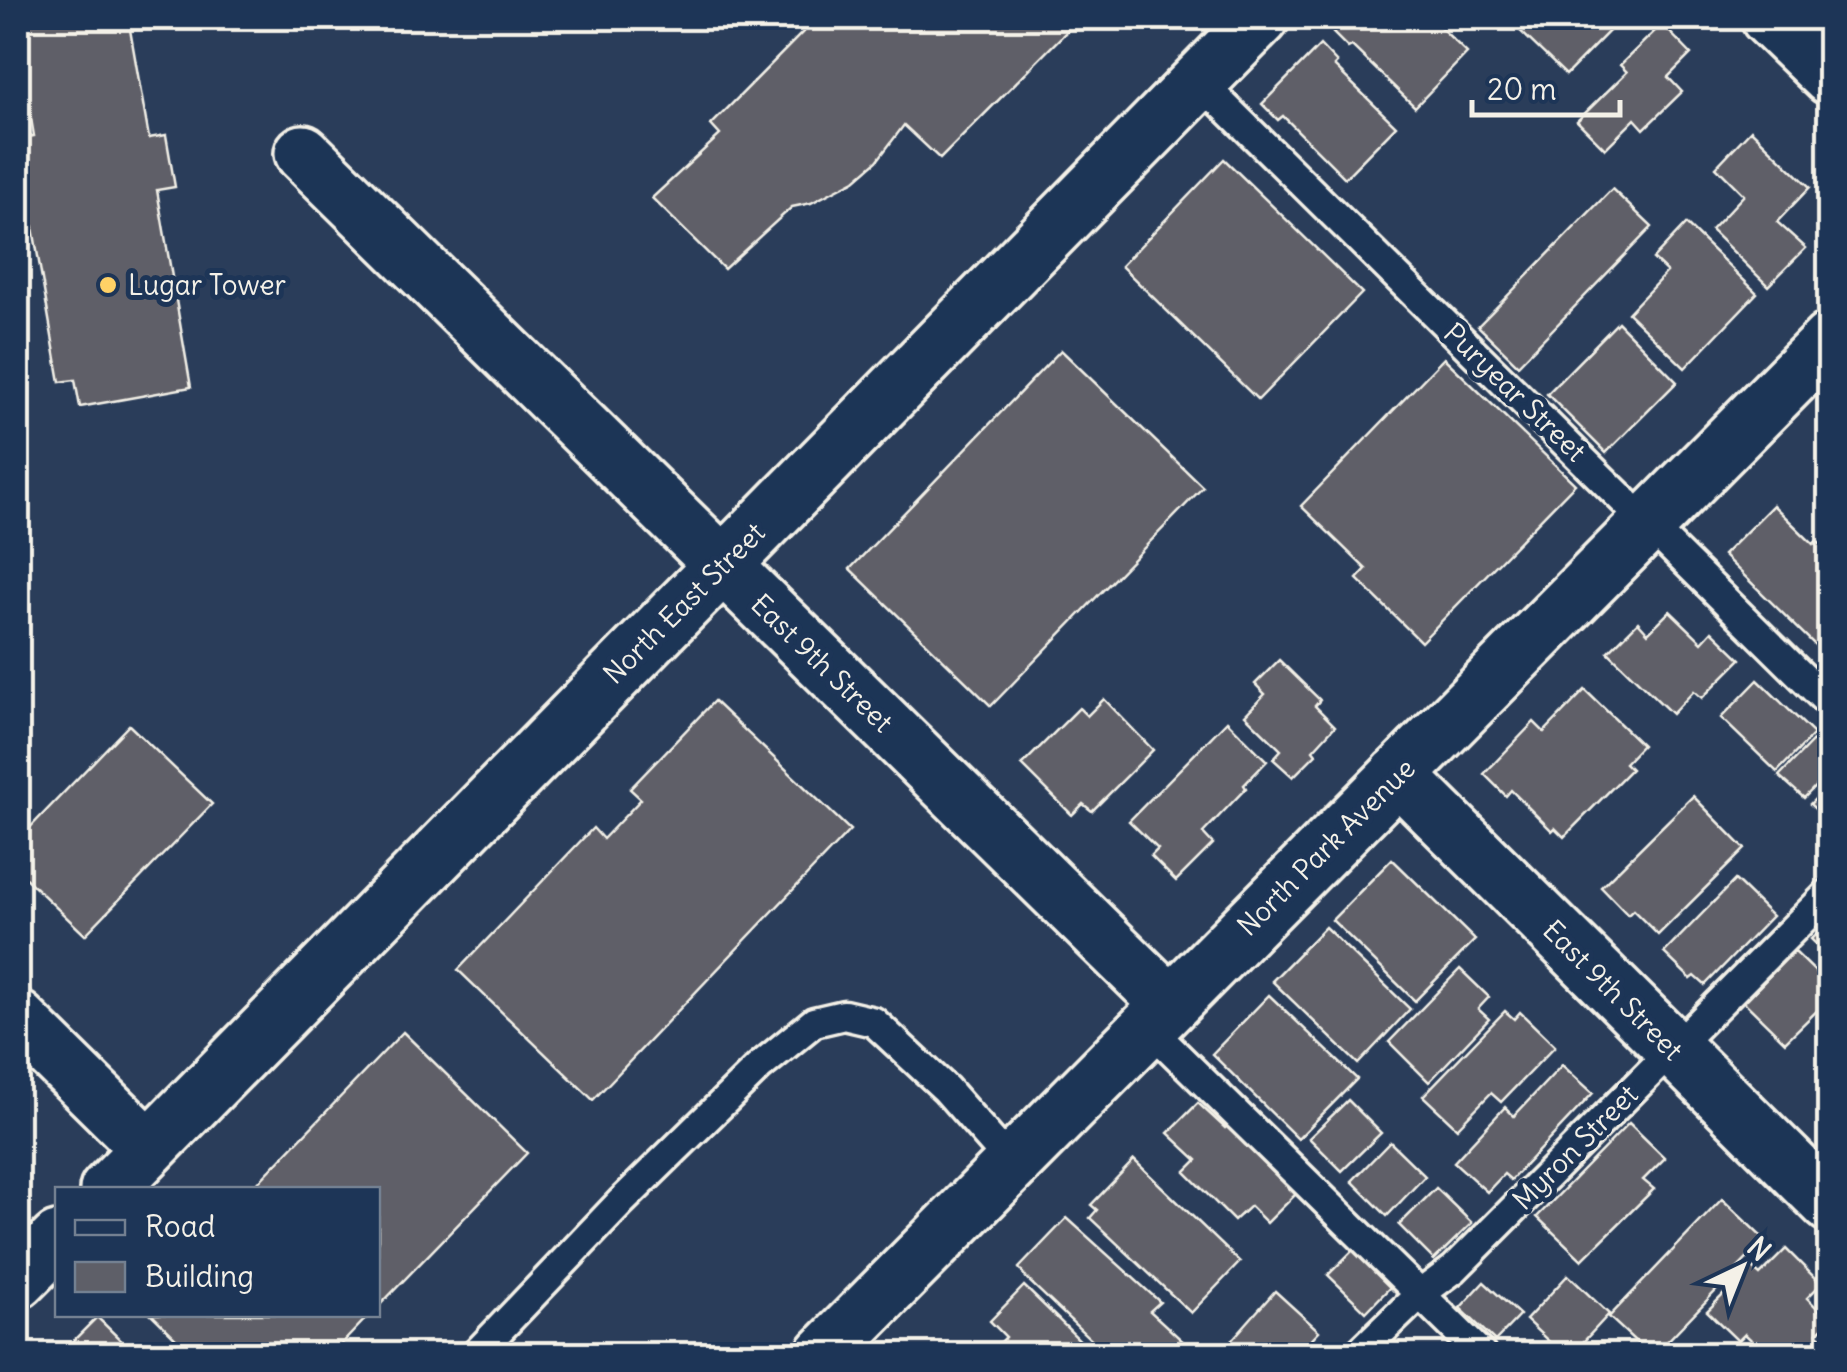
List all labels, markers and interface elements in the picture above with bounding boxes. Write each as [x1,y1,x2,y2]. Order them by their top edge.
scale bar [1472,55,1620,117]
text: 20 m [1487,70,1557,108]
place label: Lugar Tower [128,267,286,303]
marker: Lugar Tower [97,274,119,296]
street label: Puryear Street [1436,315,1594,469]
street label: North East Street [596,515,772,691]
street label: East 9th Street [743,586,901,740]
street label: North Park Avenue [1230,751,1422,943]
street label: East 9th Street [1535,912,1691,1068]
street label: Myron Street [1505,1077,1645,1217]
legend [55,1187,380,1317]
text: Road [145,1207,215,1245]
north arrow [1692,1217,1792,1317]
text: N [1740,1229,1778,1268]
text: Building [145,1257,254,1295]

